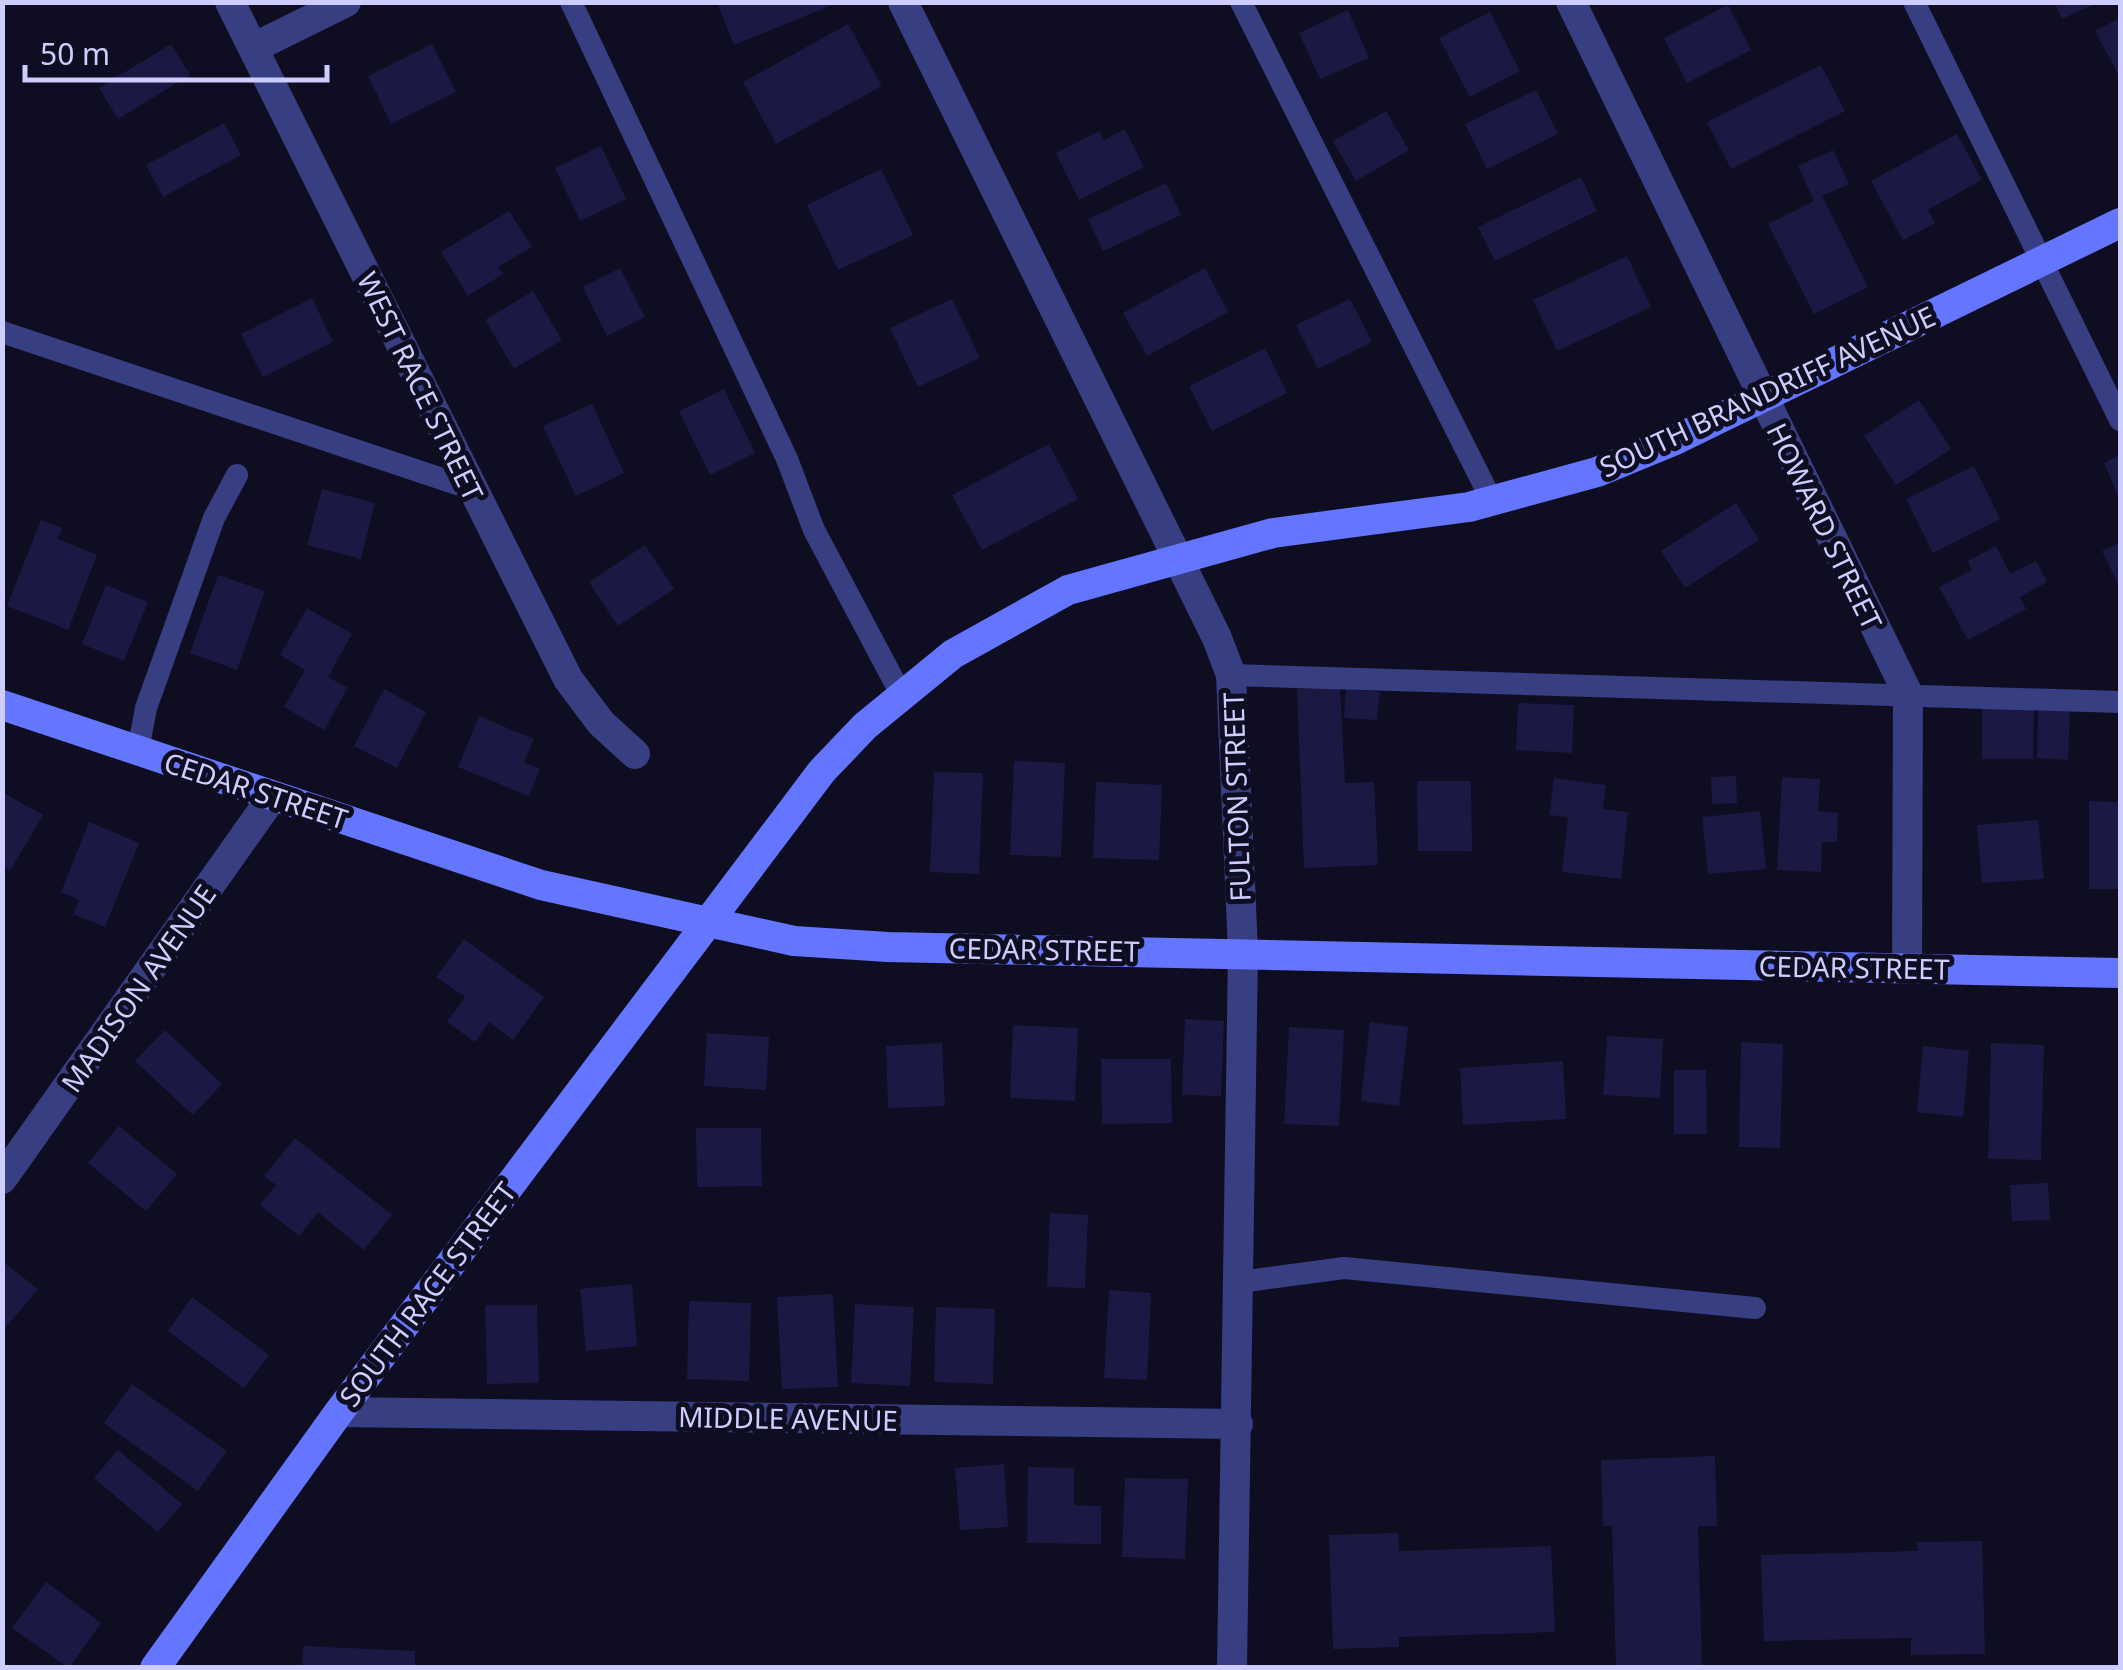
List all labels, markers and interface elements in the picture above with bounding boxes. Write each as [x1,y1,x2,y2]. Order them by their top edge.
scale bar [25,20,328,82]
text: 50 m [40,33,110,74]
street label: WEST RACE STREET [349,265,493,507]
street label: SOUTH BRANDRIFF AVENUE [1593,296,1941,486]
street label: HOWARD STREET [1759,416,1892,636]
street label: FULTON STREET [1213,691,1259,902]
street label: CEDAR STREET [159,742,353,838]
street label: MADISON AVENUE [52,877,224,1099]
street label: CEDAR STREET [948,928,1140,970]
street label: CEDAR STREET [1758,946,1950,988]
street label: SOUTH RACE STREET [330,1174,524,1414]
street label: MIDDLE AVENUE [678,1397,898,1439]

